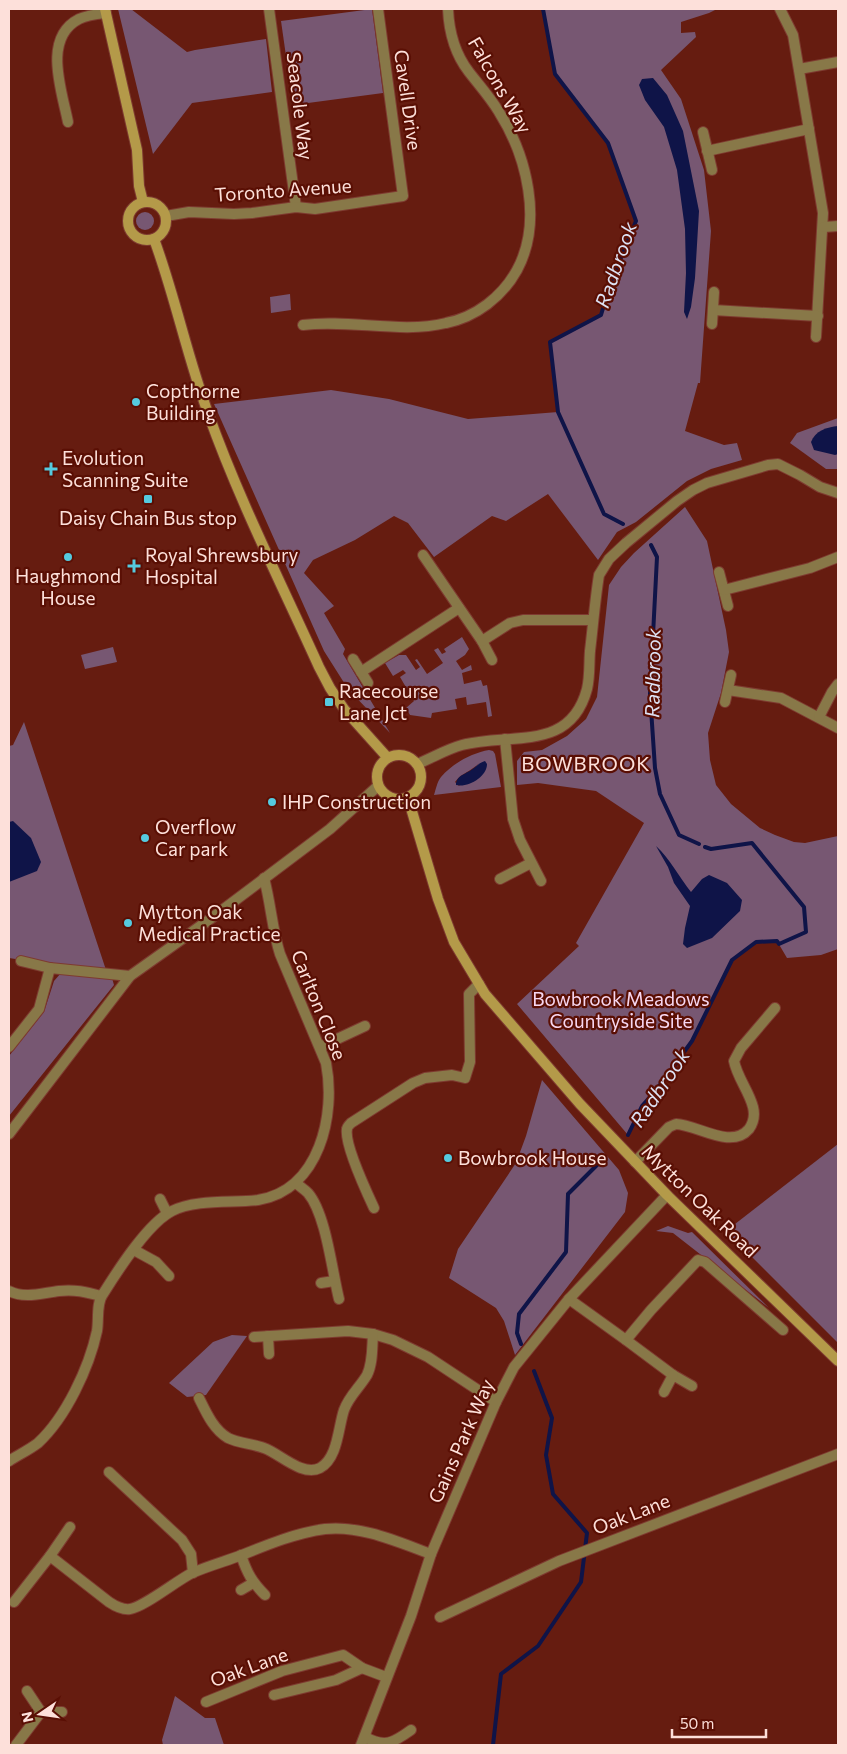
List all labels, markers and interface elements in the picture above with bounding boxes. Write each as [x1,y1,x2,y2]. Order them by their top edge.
street label: Falcons Way [464,33,537,137]
street label: Cavell Drive [390,48,427,152]
street label: Seacole Way [282,51,319,161]
street label: Toronto Avenue [214,173,352,206]
water label: Radbrook [589,217,641,311]
place label: Copthorne Building [146,379,240,424]
marker: Copthorne Building [130,396,142,408]
place label: Evolution Scanning Suite [62,446,188,491]
marker: Evolution Scanning Suite [44,462,58,476]
marker: Daisy Chain Bus stop [142,493,154,505]
place label: Daisy Chain Bus stop [59,506,237,529]
place label: Royal Shrewsbury Hospital [145,543,298,588]
marker: Haughmond House [62,551,74,563]
marker: Royal Shrewsbury Hospital [127,559,141,573]
place label: Haughmond House [15,564,121,609]
water label: Radbrook [639,627,665,718]
place label: Racecourse Lane Jct [339,679,438,724]
marker: Racecourse Lane Jct [323,696,335,708]
district label: BOWBROOK [521,751,651,775]
place label: IHP Construction [282,790,431,813]
marker: IHP Construction [266,796,278,808]
place label: Overflow Car park [155,815,236,860]
marker: Overflow Car park [139,832,151,844]
place label: Mytton Oak Medical Practice [138,900,281,945]
marker: Mytton Oak Medical Practice [122,917,134,929]
street label: Carlton Close [287,946,352,1063]
park label: Bowbrook Meadows Countryside Site [532,987,710,1032]
water label: Radbrook [624,1043,695,1131]
street label: Mytton Oak Road [638,1139,763,1262]
place label: Bowbrook House [458,1146,607,1169]
marker: Bowbrook House [442,1152,454,1164]
street label: Gains Park Way [423,1375,498,1506]
street label: Oak Lane [589,1488,673,1539]
street label: Oak Lane [207,1642,291,1691]
north arrow [15,1689,65,1739]
scale bar [672,1706,766,1738]
text: N [17,1710,36,1724]
text: 50 m [680,1714,714,1732]

